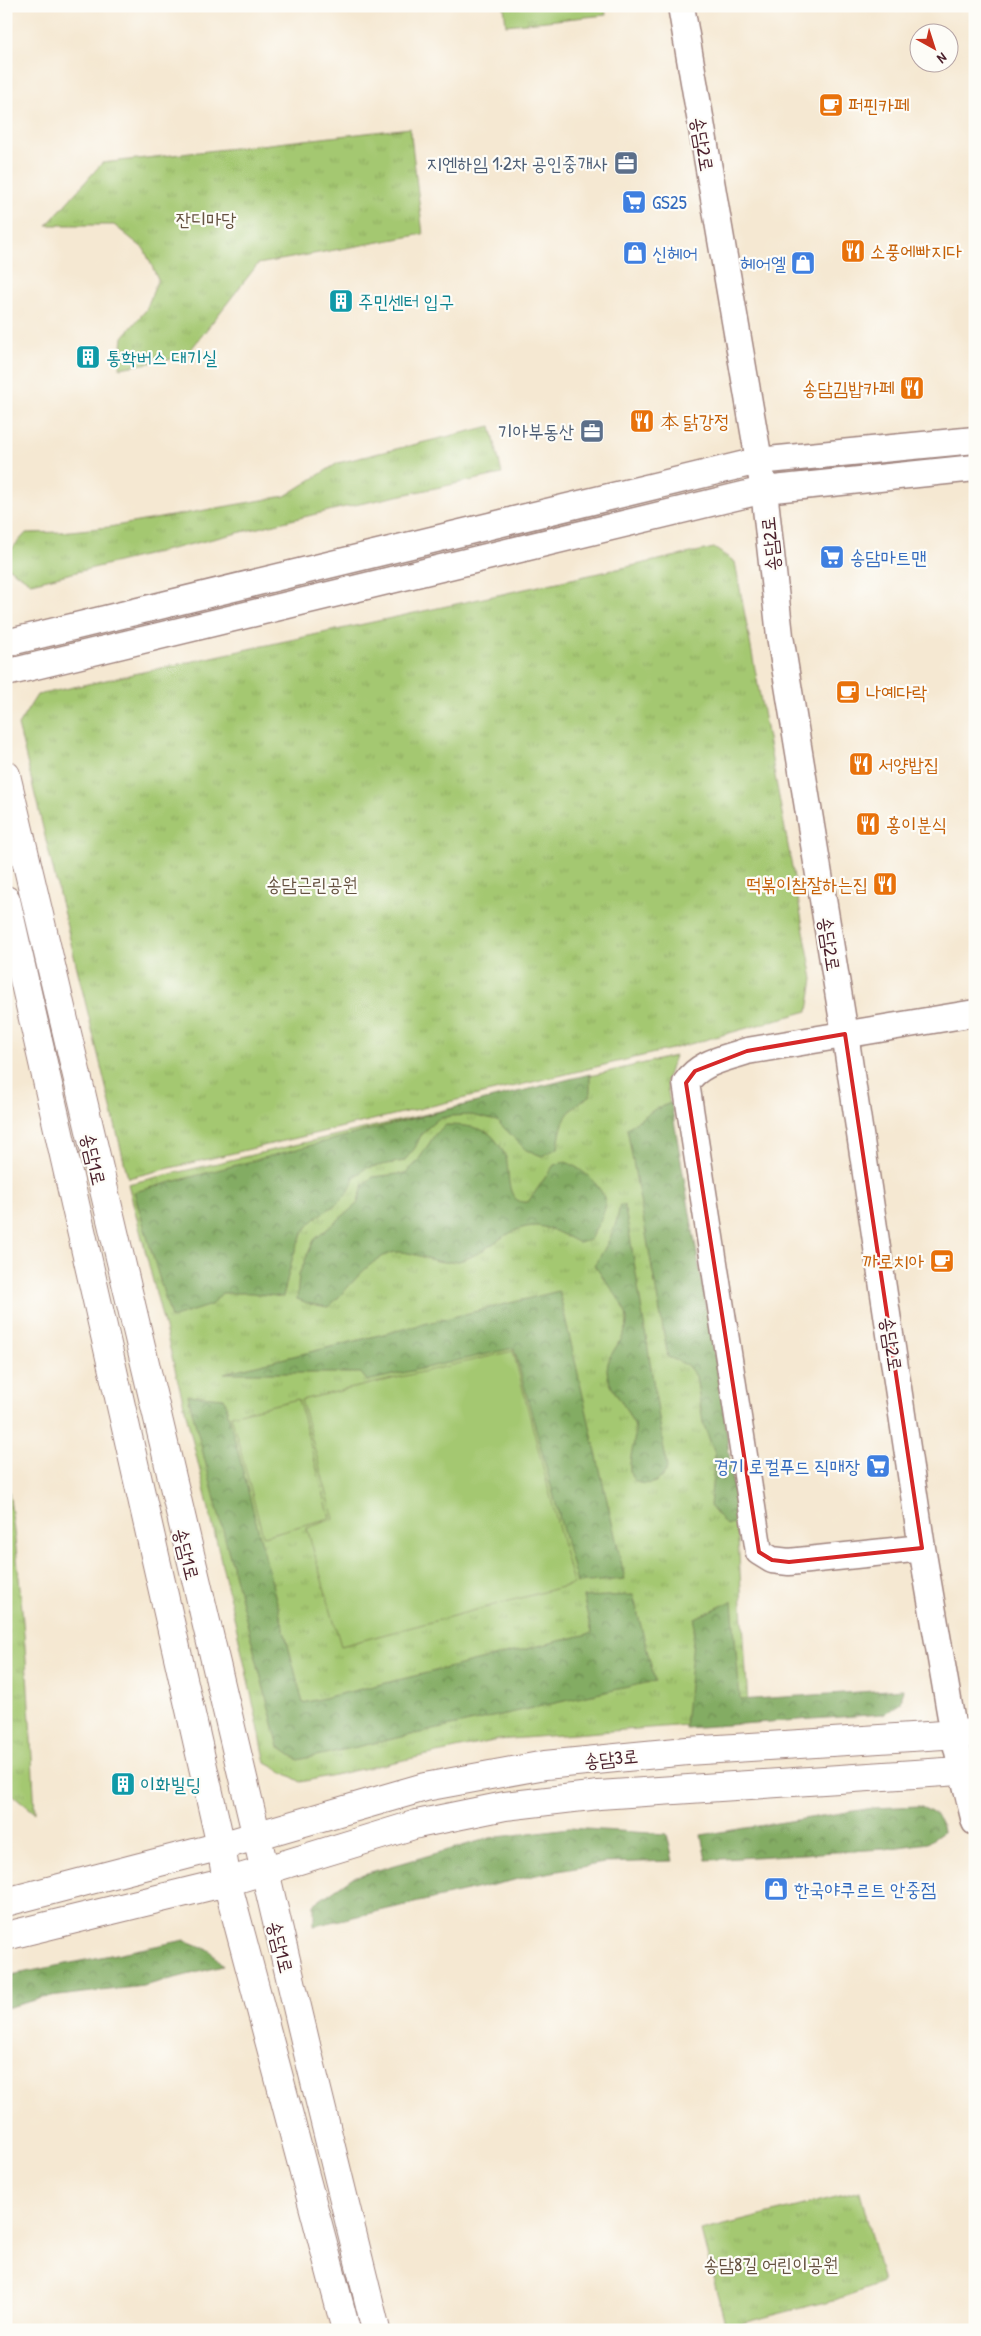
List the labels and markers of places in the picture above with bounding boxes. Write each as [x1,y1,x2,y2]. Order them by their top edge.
cafe icon: 퍼핀카페 [818,92,844,118]
place label: 퍼핀카페 [848,92,909,118]
place label: 지엔하임 1·2차 공인중개사 [427,150,608,176]
office icon: 지엔하임 1·2차 공인중개사 [613,150,639,176]
supermarket icon: GS25 [621,189,647,215]
place label: GS25 [652,189,687,215]
restaurant icon: 소풍에빠지다 [840,238,866,264]
place label: 소풍에빠지다 [870,238,962,264]
shop icon: 신헤어 [622,240,648,266]
place label: 신헤어 [652,240,698,266]
place label: 헤어엘 [740,250,786,276]
shop icon: 헤어엘 [790,250,816,276]
building icon: 주민센터 입구 [328,288,354,314]
place label: 주민센터 입구 [358,288,454,314]
building icon: 통학버스 대기실 [75,344,101,370]
place label: 통학버스 대기실 [106,344,217,370]
place label: 송담김밥카페 [802,375,894,401]
restaurant icon: 송담김밥카페 [899,375,925,401]
restaurant icon: 本 닭강정 [629,408,655,434]
place label: 本 닭강정 [660,408,729,434]
place label: 기아부동산 [498,418,574,444]
office icon: 기아부동산 [579,418,605,444]
supermarket icon: 송담마트맨 [819,544,845,570]
place label: 송담마트맨 [850,544,926,570]
cafe icon: 나예다락 [835,679,861,705]
place label: 나예다락 [866,679,928,705]
restaurant icon: 서양밥집 [848,751,874,777]
place label: 서양밥집 [878,751,939,777]
restaurant icon: 홍이분식 [855,811,881,837]
place label: 홍이분식 [886,811,947,837]
place label: 떡볶이참잘하는집 [746,871,868,897]
restaurant icon: 떡볶이참잘하는집 [872,871,898,897]
place label: 까로치아 [863,1248,925,1274]
cafe icon: 까로치아 [929,1248,955,1274]
place label: 경기 로컬푸드 직매장 [714,1453,860,1479]
supermarket icon: 경기 로컬푸드 직매장 [865,1453,891,1479]
building icon: 이화빌딩 [110,1771,136,1797]
place label: 이화빌딩 [140,1771,201,1797]
shop icon: 한국야쿠르트 안중점 [763,1876,789,1902]
place label: 한국야쿠르트 안중점 [794,1876,936,1902]

